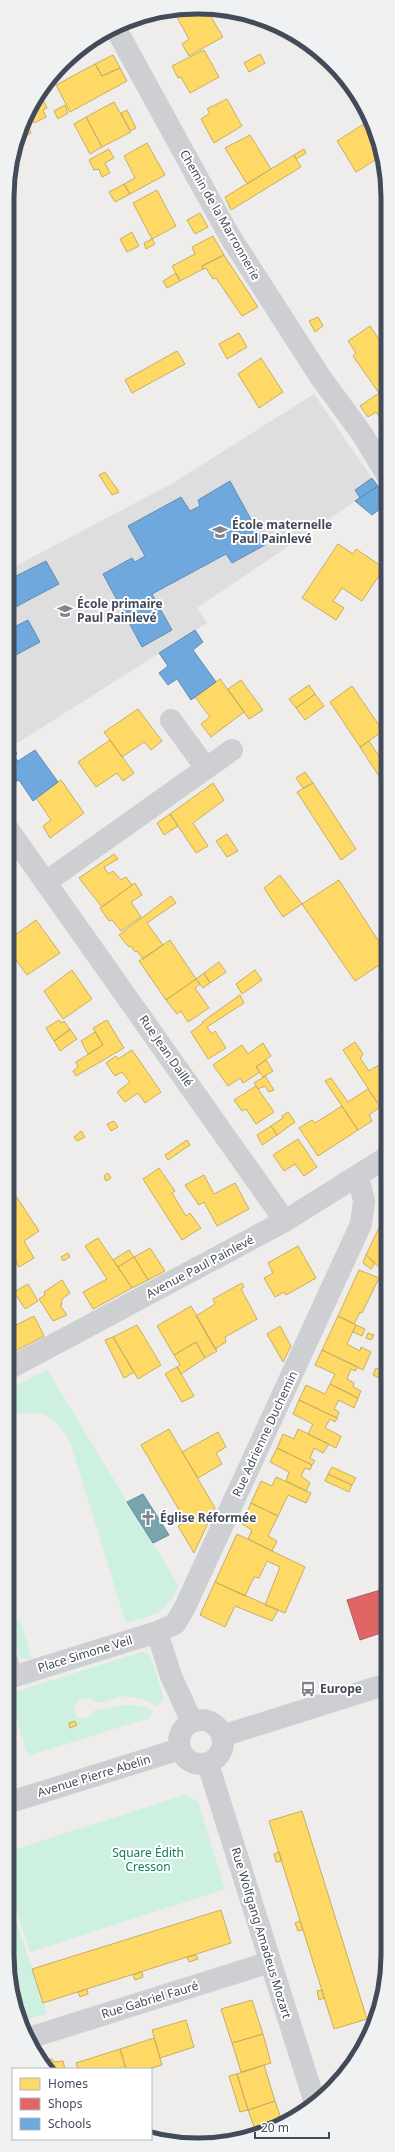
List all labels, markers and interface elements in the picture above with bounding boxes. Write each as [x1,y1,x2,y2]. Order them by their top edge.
street label: Chemin de la Marronnerie [176,146,265,283]
place label: École maternelle Paul Painlevé [232,516,332,547]
school or university icon: École maternelle Paul Painlevé [211,523,229,541]
place label: École primaire Paul Painlevé [77,595,163,626]
school or university icon: École primaire Paul Painlevé [56,602,74,620]
street label: Rue Jean Daillé [135,1012,197,1090]
street label: Avenue Paul Painlevé [143,1231,257,1302]
street label: Rue Adrienne Duchemin [228,1368,301,1500]
church icon: Église Réformée [139,1509,157,1527]
place label: Église Réformée [160,1509,256,1526]
street label: Place Simone Veil [35,1631,134,1676]
bus stop icon: Europe [299,1680,317,1698]
place label: Europe [320,1680,362,1697]
street label: Avenue Pierre Abelin [35,1750,152,1801]
park label: Square Édith Cresson [112,1844,184,1875]
street label: Rue Wolfgang Amadeus Mozart [227,1845,296,2021]
street label: Rue Gabriel Fauré [99,1977,201,2022]
legend [12,2068,152,2140]
text: Homes [48,2075,88,2092]
text: Shops [48,2095,83,2112]
scale bar [255,2114,329,2140]
text: Schools [48,2115,91,2132]
text: 20 m [261,2119,289,2136]

